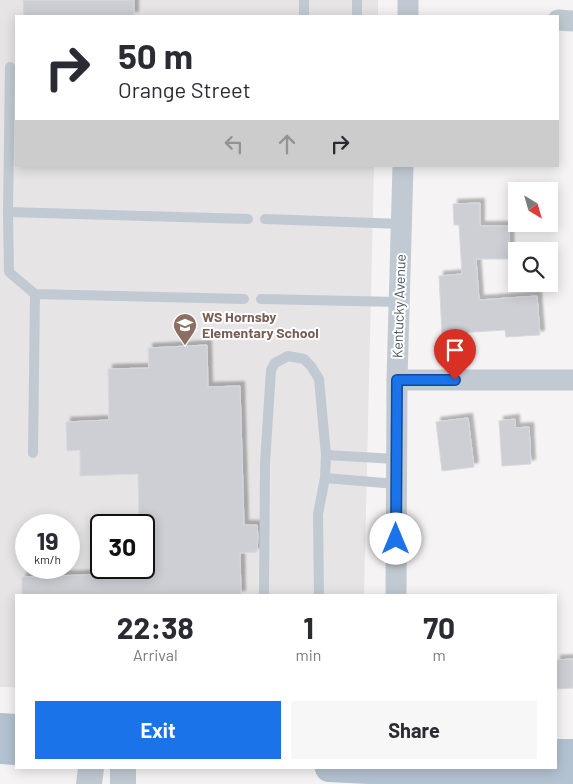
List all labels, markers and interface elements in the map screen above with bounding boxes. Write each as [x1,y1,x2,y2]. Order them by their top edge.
text: 50 m [118,34,193,76]
icon: right [35,35,100,100]
text: Orange Street [118,76,251,102]
icon: left [220,130,248,158]
icon: ahead [273,130,301,158]
icon: right [326,130,354,158]
north arrow [508,182,558,232]
map controls [508,182,558,292]
button: search [508,242,558,292]
street label: Kentucky Avenue [388,254,409,358]
place label: WS Hornsby Elementary School [202,308,319,341]
school or university icon: WS Hornsby Elementary School [172,312,198,346]
pin [434,329,476,380]
icon: arrive [441,336,469,364]
position arrow [369,512,421,564]
speed limit sign: 30 [90,514,155,579]
text: 19 [36,525,59,555]
text: km/h [34,552,61,566]
text: 22:38 [117,609,194,645]
text: 1 [303,609,314,645]
text: 70 [423,609,455,645]
text: Arrival [133,645,178,664]
text: min [296,645,321,664]
text: m [433,645,446,664]
button: Exit [35,701,281,759]
button: Share [291,701,537,759]

